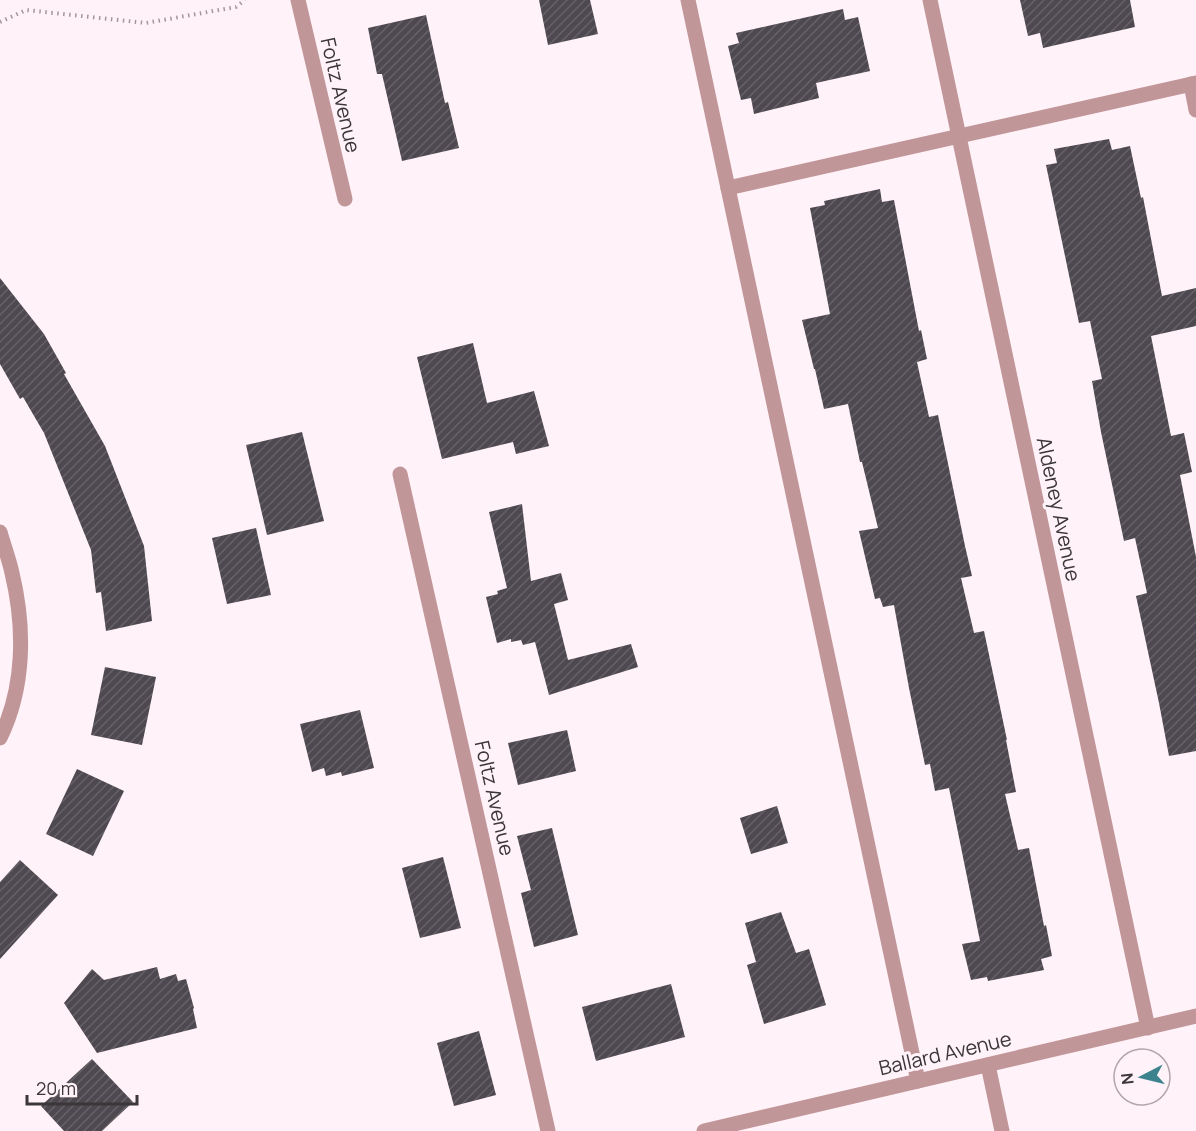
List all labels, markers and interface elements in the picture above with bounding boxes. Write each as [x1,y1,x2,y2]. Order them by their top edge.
street label: Foltz Avenue [315,35,367,155]
street label: Aldeney Avenue [1031,434,1087,584]
street label: Foltz Avenue [469,738,521,858]
street label: Ballard Avenue [876,1025,1014,1081]
north arrow [1112,1047,1172,1107]
scale bar [27,1068,136,1106]
text: N [1115,1072,1139,1086]
text: 20 m [36,1076,76,1100]

